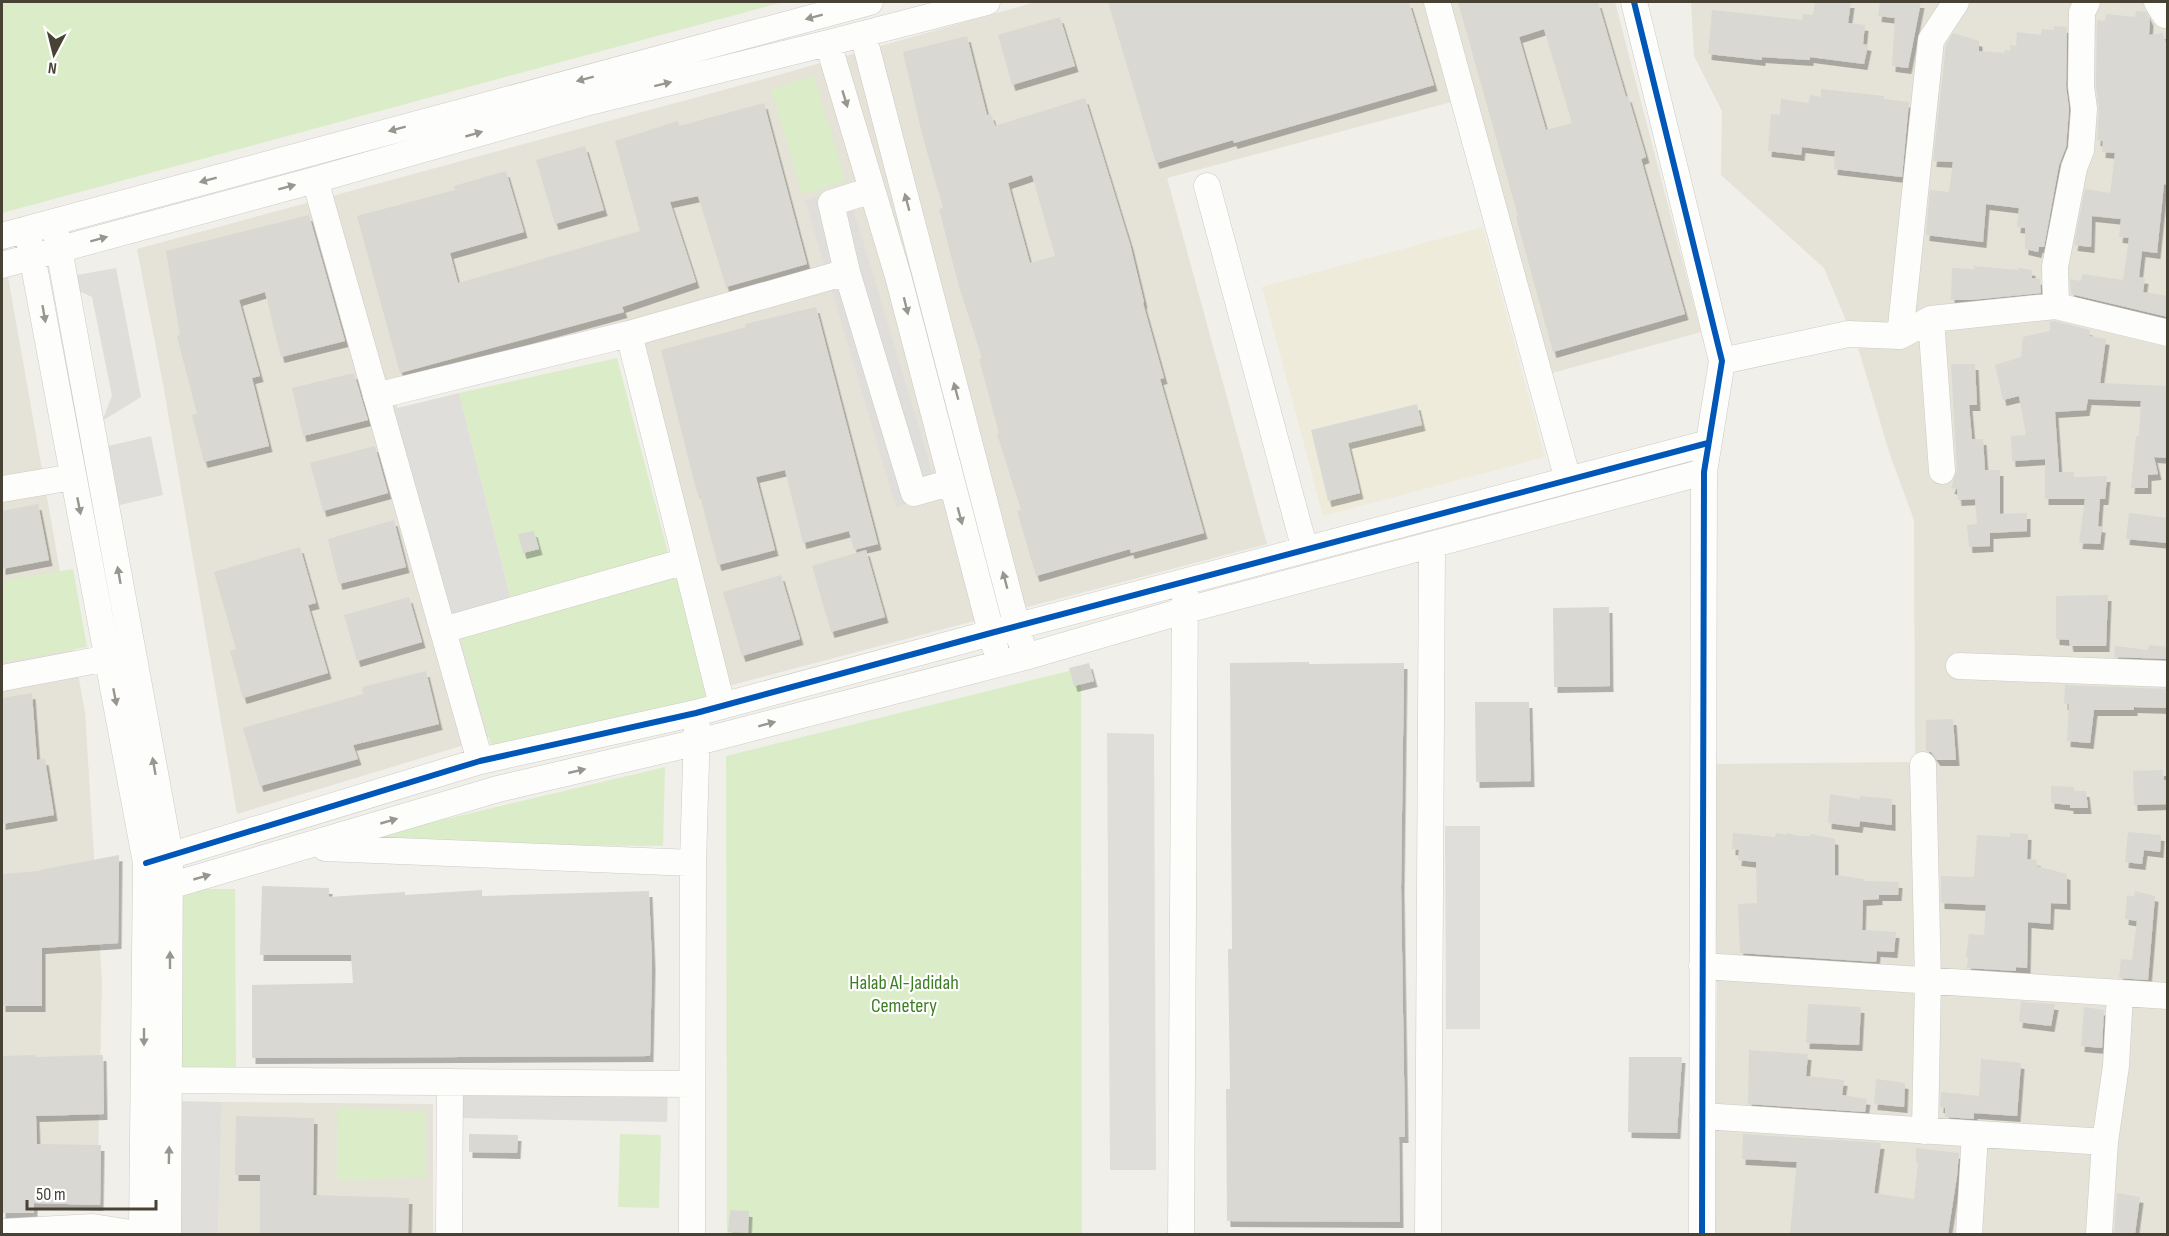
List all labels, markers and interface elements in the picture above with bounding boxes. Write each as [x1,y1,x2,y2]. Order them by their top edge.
one-way arrow [804,12,823,22]
north arrow [24,24,84,84]
text: N [47,57,58,77]
one-way arrow [576,74,594,84]
one-way arrow [654,78,672,88]
one-way arrow [841,90,850,108]
one-way arrow [387,125,406,135]
one-way arrow [465,129,483,139]
one-way arrow [199,176,217,186]
one-way arrow [278,182,296,192]
one-way arrow [902,193,911,211]
one-way arrow [90,234,108,243]
one-way arrow [902,297,912,316]
one-way arrow [40,305,49,324]
one-way arrow [951,382,960,400]
one-way arrow [75,497,84,516]
one-way arrow [956,506,966,525]
one-way arrow [115,565,124,584]
one-way arrow [1000,571,1009,589]
one-way arrow [111,688,120,707]
one-way arrow [758,719,776,728]
one-way arrow [149,757,158,776]
one-way arrow [568,765,587,775]
one-way arrow [380,816,398,825]
one-way arrow [193,872,211,881]
one-way arrow [165,951,175,970]
park label: Halab Al-Jadidah Cemetery [849,971,959,1018]
one-way arrow [139,1027,149,1046]
one-way arrow [164,1146,174,1165]
scale bar [27,1173,156,1211]
text: 50 m [36,1184,66,1205]

